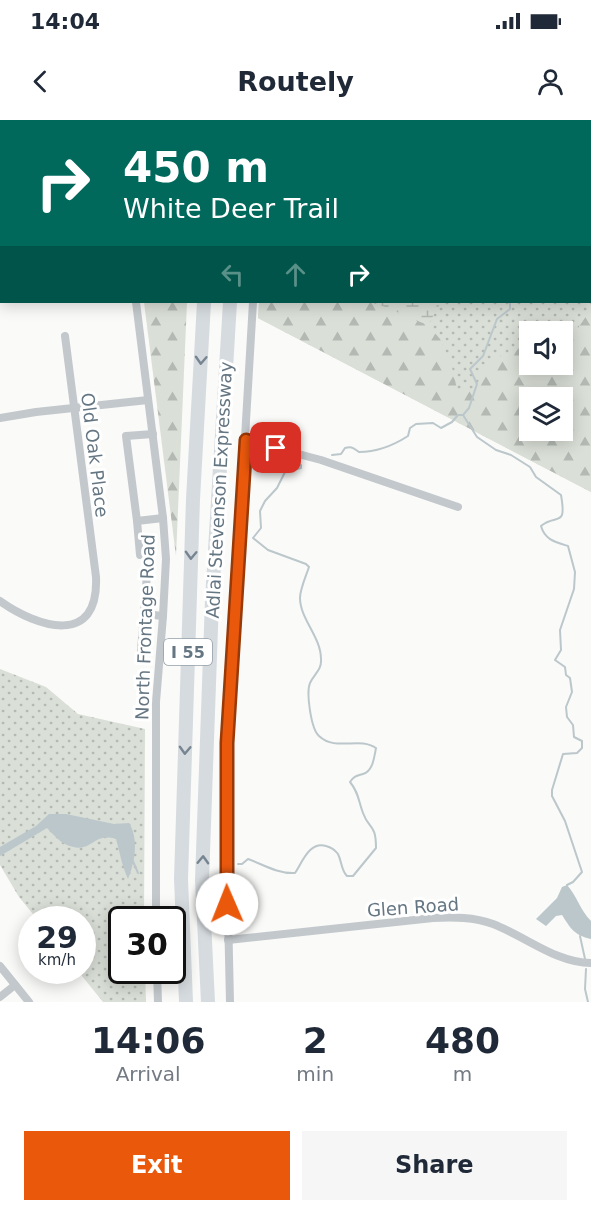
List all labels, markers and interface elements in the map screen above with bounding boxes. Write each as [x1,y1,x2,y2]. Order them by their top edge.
text: 14:04 [30,9,100,34]
icon: back [24,65,57,98]
icon: person [534,65,567,98]
text: Routely [237,66,354,97]
text: 450 m [123,143,269,192]
icon: right [24,144,102,222]
text: White Deer Trail [123,193,339,224]
icon: left [216,258,249,291]
icon: ahead [279,258,312,291]
icon: right [342,258,375,291]
map controls [519,321,573,441]
button: sound [519,321,573,375]
one-way arrow [194,355,207,364]
street label: Adlai Stevenson Expressway [202,361,236,619]
button: layers [519,387,573,441]
street label: Old Oak Place [77,391,113,519]
pin [250,422,301,473]
icon: arrive [259,431,292,464]
street label: North Frontage Road [131,534,159,720]
one-way arrow [185,550,198,559]
road number: I 55 [164,639,212,665]
one-way arrow [179,745,191,754]
one-way arrow [197,855,209,864]
position arrow [195,872,259,936]
street label: Glen Road [366,893,460,921]
speed limit sign: 30 [108,906,186,984]
text: 29 [36,920,78,955]
text: km/h [38,951,76,969]
text: 14:06 [91,1020,205,1061]
text: 2 [303,1020,328,1061]
text: 480 [425,1020,500,1061]
text: Arrival [116,1062,181,1086]
text: min [296,1062,334,1086]
text: m [453,1062,472,1086]
button: Exit [24,1131,290,1200]
button: Share [302,1131,567,1200]

